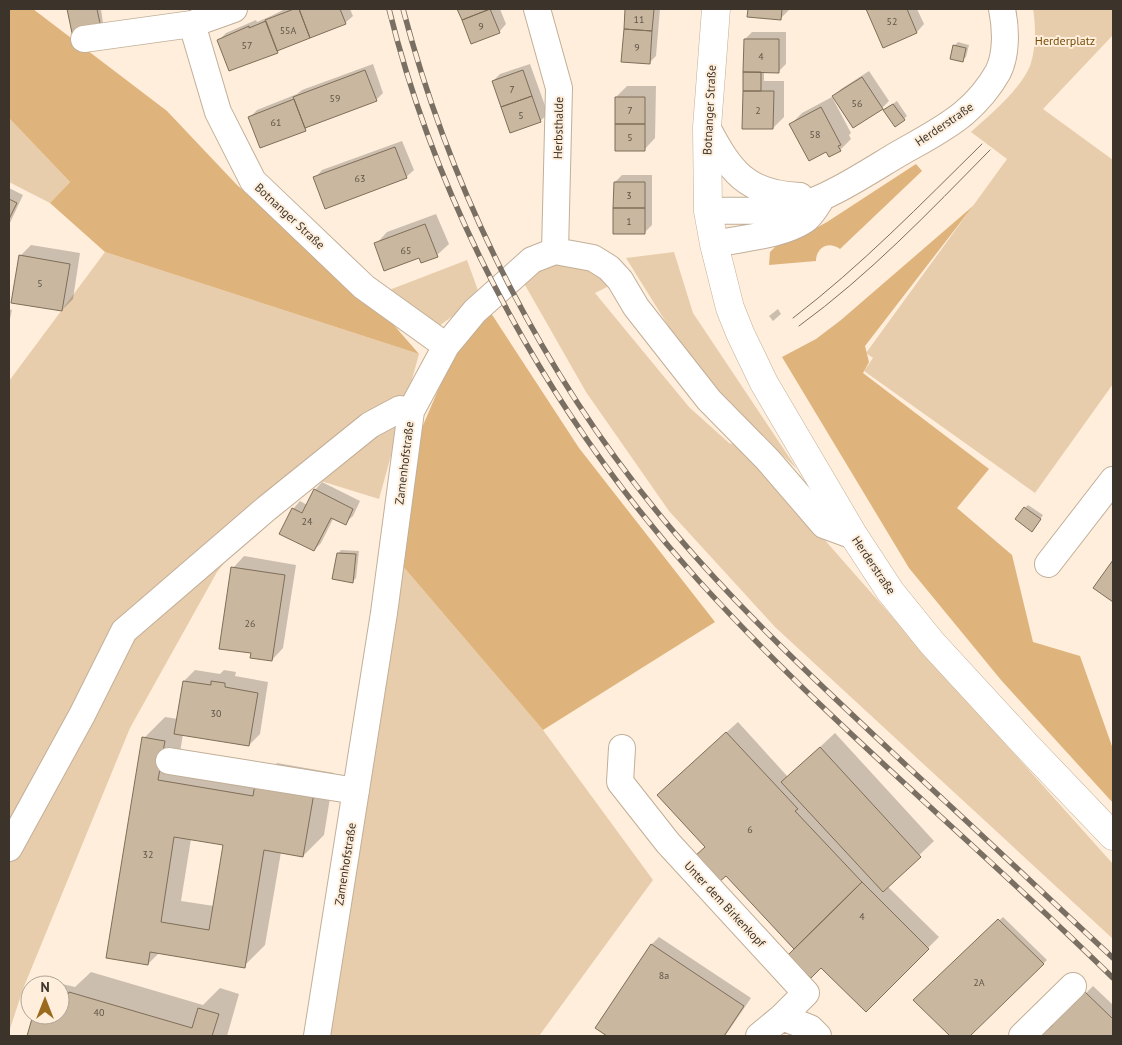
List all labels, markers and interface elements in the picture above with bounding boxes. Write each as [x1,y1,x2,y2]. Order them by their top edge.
house number: 11 [634,13,644,26]
house number: 52 [887,15,897,28]
house number: 9 [478,20,484,33]
house number: 55A [280,24,297,37]
park label: Herderplatz [1035,33,1095,48]
house number: 57 [242,39,252,52]
house number: 9 [634,41,640,54]
house number: 4 [758,50,764,63]
street label: Botnanger Straße [699,65,719,155]
house number: 7 [509,83,515,96]
house number: 59 [330,92,340,105]
street label: Herbsthalde [550,97,566,159]
house number: 56 [852,97,862,110]
street label: Herderstraße [912,99,976,149]
house number: 7 [627,104,633,117]
house number: 2 [755,104,761,117]
house number: 5 [518,109,524,122]
house number: 61 [271,116,281,129]
house number: 58 [810,128,820,141]
house number: 5 [627,131,633,144]
house number: 63 [355,172,365,185]
street label: Botnanger Straße [252,180,328,252]
house number: 3 [626,189,632,202]
house number: 1 [626,215,632,228]
house number: 65 [401,244,411,257]
house number: 5 [37,277,43,290]
street label: Zamenhofstraße [391,421,417,505]
house number: 24 [302,515,313,528]
street label: Herderstraße [849,533,899,597]
house number: 26 [245,617,255,630]
house number: 30 [211,707,222,720]
street label: Zamenhofstraße [331,822,359,906]
house number: 6 [747,823,753,836]
house number: 32 [143,848,153,861]
street label: Unter dem Birkenkopf [681,858,769,951]
house number: 4 [859,910,865,923]
house number: 8a [659,969,669,982]
north arrow [20,975,70,1025]
house number: 2A [973,976,985,989]
text: N [40,978,50,996]
house number: 40 [94,1006,105,1019]

